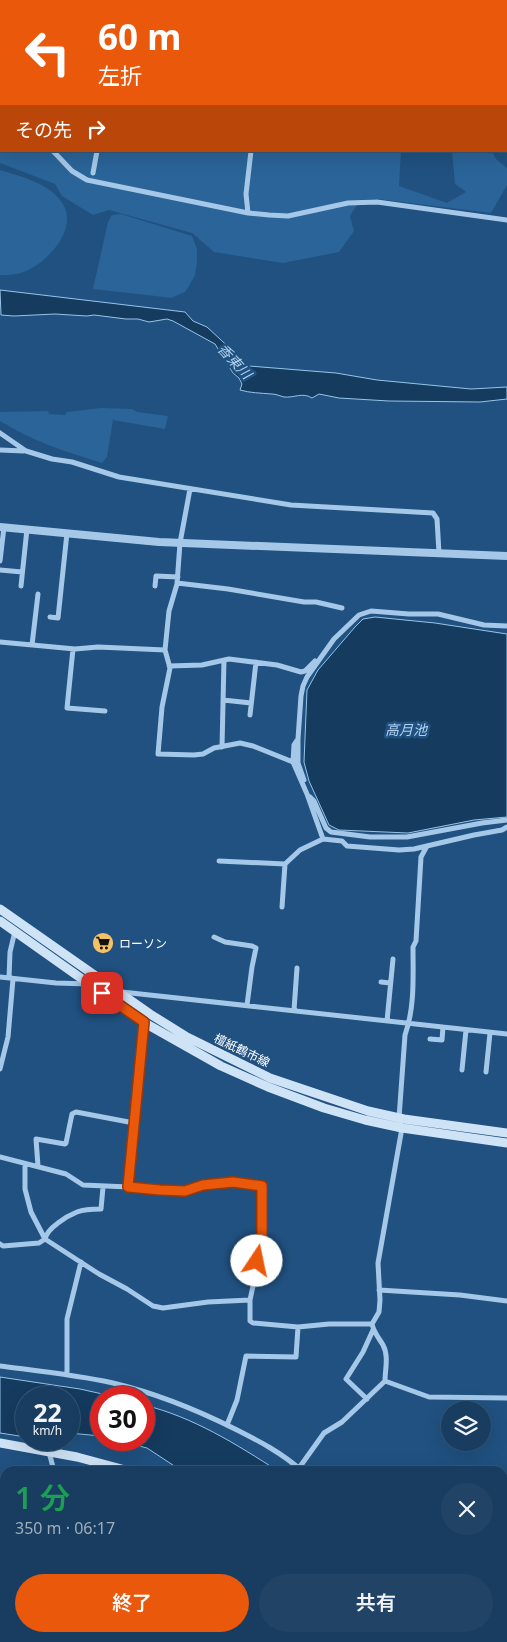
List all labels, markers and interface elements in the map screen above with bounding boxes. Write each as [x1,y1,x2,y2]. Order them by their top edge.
text: 60 m [98,13,181,60]
icon: left [15,20,80,85]
text: 左折 [98,60,142,90]
icon: right [82,115,110,143]
text: その先 [15,117,72,143]
water label: 香東川 [214,339,258,384]
water label: 高月池 [385,720,429,739]
supermarket icon: ローソン [91,931,115,955]
place label: ローソン [119,935,167,952]
pin [81,972,123,1014]
icon: arrive [88,979,116,1007]
street label: 檀紙鶴市線 [211,1029,273,1071]
position arrow [230,1234,282,1286]
speed limit sign: 30 [90,1386,155,1451]
text: 22 [33,1395,62,1429]
map controls [441,1401,491,1451]
button: layers [441,1401,491,1451]
text: km/h [33,1422,62,1439]
text: 1 分 [15,1477,70,1518]
button: close [441,1483,493,1535]
text: 350 m · 06:17 [15,1517,115,1539]
button: 終了 [15,1574,249,1632]
button: 共有 [259,1574,493,1632]

